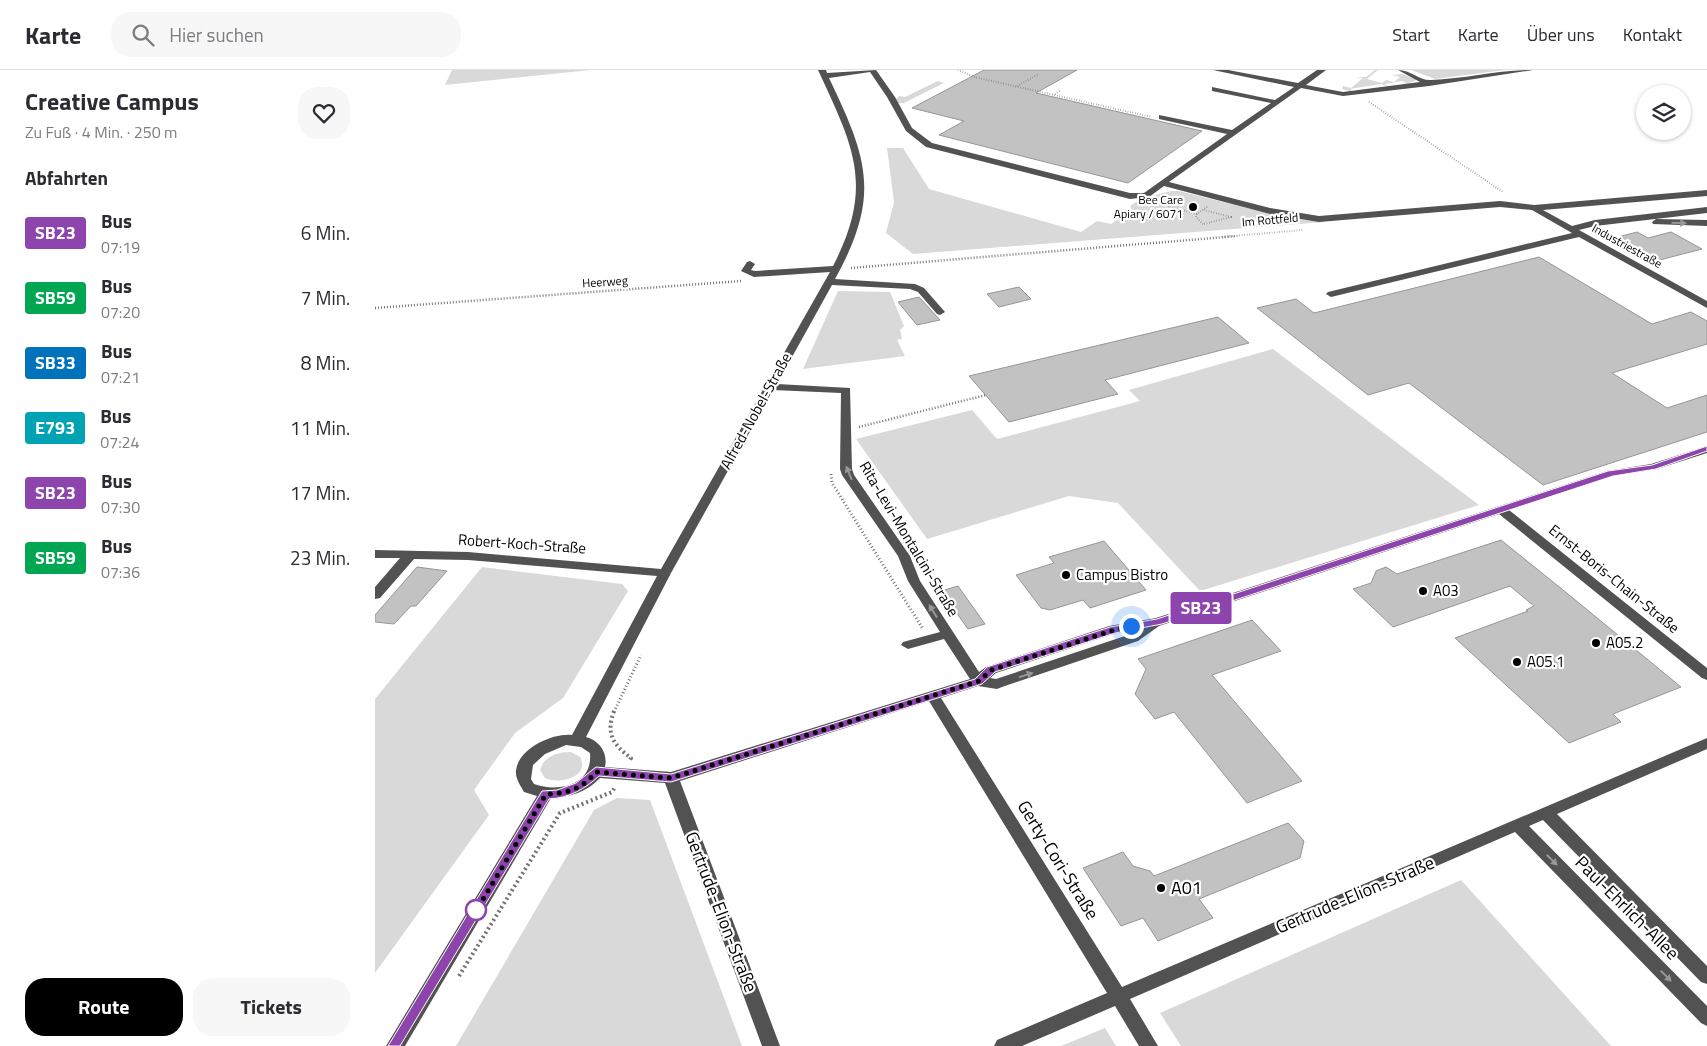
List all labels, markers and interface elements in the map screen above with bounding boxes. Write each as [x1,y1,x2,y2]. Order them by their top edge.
search box [111,12,461,57]
text: Karte [25,17,81,53]
text: Hier suchen [169,20,264,49]
icon: search [129,21,157,49]
text: Start [1392,21,1430,48]
text: Karte [1458,21,1499,48]
text: Über uns [1527,21,1595,48]
text: Kontakt [1623,21,1682,48]
text: Creative Campus [25,83,199,119]
map controls [1636,85,1691,140]
button: layers [1636,85,1691,140]
button: heart [298,87,350,139]
text: Zu Fuß · 4 Min. · 250 m [25,120,178,144]
text: Abfahrten [25,163,108,192]
place label: Bee Care Apiary / 6071 [1114,190,1183,223]
marker: Bee Care Apiary / 6071 [1187,201,1199,213]
text: Bus [101,206,132,235]
street label: Im Rottfeld [1241,208,1299,231]
text: 6 Min. [301,218,350,247]
street label: Industriestraße [1589,218,1666,273]
text: SB23 [35,219,76,246]
one-way arrow [1671,219,1687,227]
text: 07:19 [101,235,140,259]
street label: Heerweg [582,270,628,293]
text: Bus [101,271,132,300]
text: 7 Min. [301,283,350,312]
text: SB59 [35,284,76,311]
text: 07:20 [101,300,140,324]
text: Bus [101,336,132,365]
text: 8 Min. [301,348,350,377]
street label: Alfred-Nobel-Straße [714,348,797,473]
text: SB33 [35,349,76,376]
text: 07:21 [101,365,140,389]
text: Bus [100,401,131,430]
text: 11 Min. [290,413,350,442]
text: E793 [35,414,75,441]
text: 07:24 [100,430,140,454]
street label: Rita-Levi-Montalcini-Straße [854,457,965,621]
one-way arrow [845,465,853,480]
text: Bus [101,466,132,495]
text: 17 Min. [290,478,350,507]
text: SB23 [35,479,76,506]
text: 07:30 [101,495,140,519]
street label: Ernst-Boris-Chain-Straße [1544,519,1685,639]
street label: Robert-Koch-Straße [457,528,587,559]
text: Bus [101,531,132,560]
text: 23 Min. [290,543,350,572]
text: SB59 [35,544,76,571]
text: 07:36 [101,560,140,584]
place label: Campus Bistro [1076,563,1168,586]
marker: Campus Bistro [1060,569,1072,581]
place label: A03 [1433,579,1459,602]
marker: A03 [1417,585,1429,597]
line badge: SB23 [1166,592,1236,624]
text: SB23 [1181,594,1221,621]
one-way arrow [928,605,937,618]
your location [1119,614,1144,639]
place label: A05.2 [1606,631,1643,654]
marker: A05.2 [1590,637,1602,649]
place label: A05.1 [1527,650,1564,673]
marker: A05.1 [1511,656,1523,668]
one-way arrow [1018,670,1033,678]
street label: Gerty-Cori-Straße [1011,795,1106,925]
street label: Gertrude-Elion-Straße [678,828,765,996]
street label: Gertrude-Elion-Straße [1271,849,1438,940]
street label: Paul-Ehrlich-Allee [1569,849,1686,966]
one-way arrow [1546,854,1558,866]
place label: A01 [1171,874,1202,901]
marker: A01 [1155,882,1167,894]
unlabelled marker [465,899,487,921]
one-way arrow [1660,970,1672,982]
button: Route [25,978,183,1036]
button: Tickets [193,978,350,1036]

